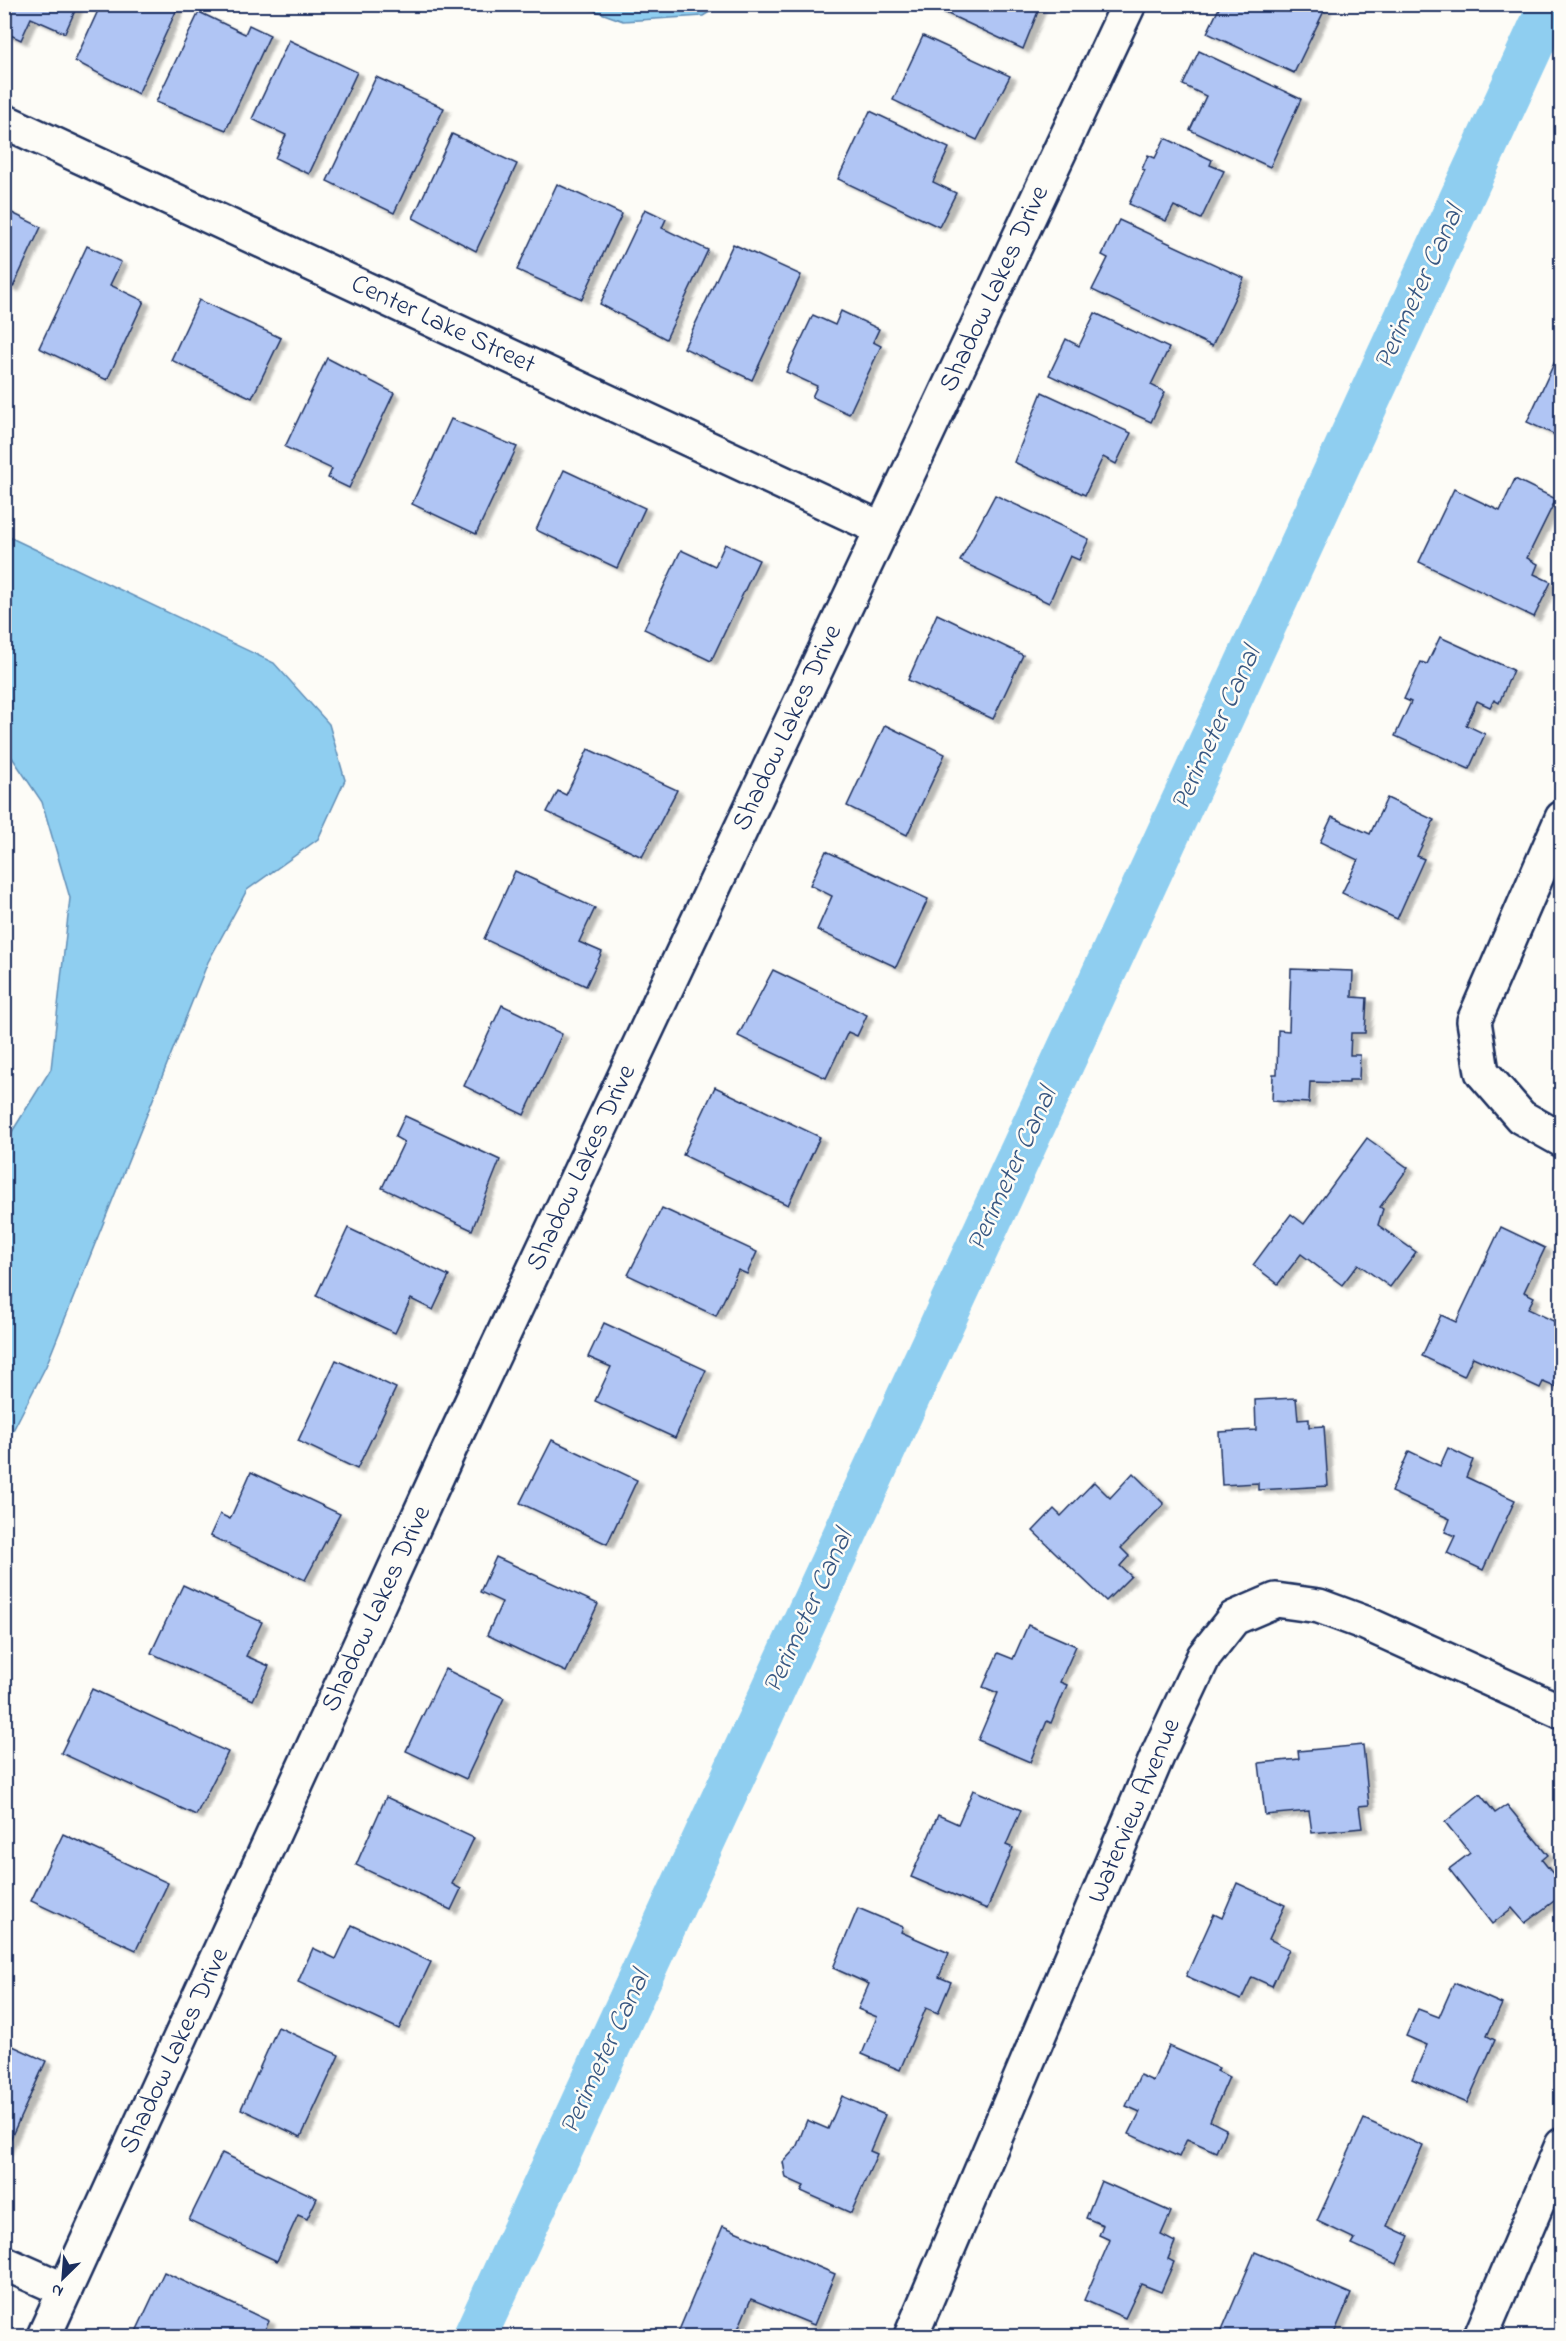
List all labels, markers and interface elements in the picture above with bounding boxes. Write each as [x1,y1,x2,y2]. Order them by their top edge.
street label: Shadow Lakes Drive [930,179,1060,399]
water label: Perimeter Canal [1364,196,1477,377]
street label: Center Lake Street [344,265,542,385]
street label: Shadow Lakes Drive [723,618,853,838]
water label: Perimeter Canal [1161,637,1274,818]
street label: Shadow Lakes Drive [517,1058,647,1278]
water label: Perimeter Canal [957,1078,1070,1259]
street label: Shadow Lakes Drive [312,1499,442,1719]
water label: Perimeter Canal [753,1520,866,1701]
street label: Waterview Avenue [1078,1712,1192,1910]
street label: Shadow Lakes Drive [110,1941,240,2161]
water label: Perimeter Canal [550,1961,663,2142]
north arrow [33,2248,93,2308]
text: N [47,2277,67,2303]

